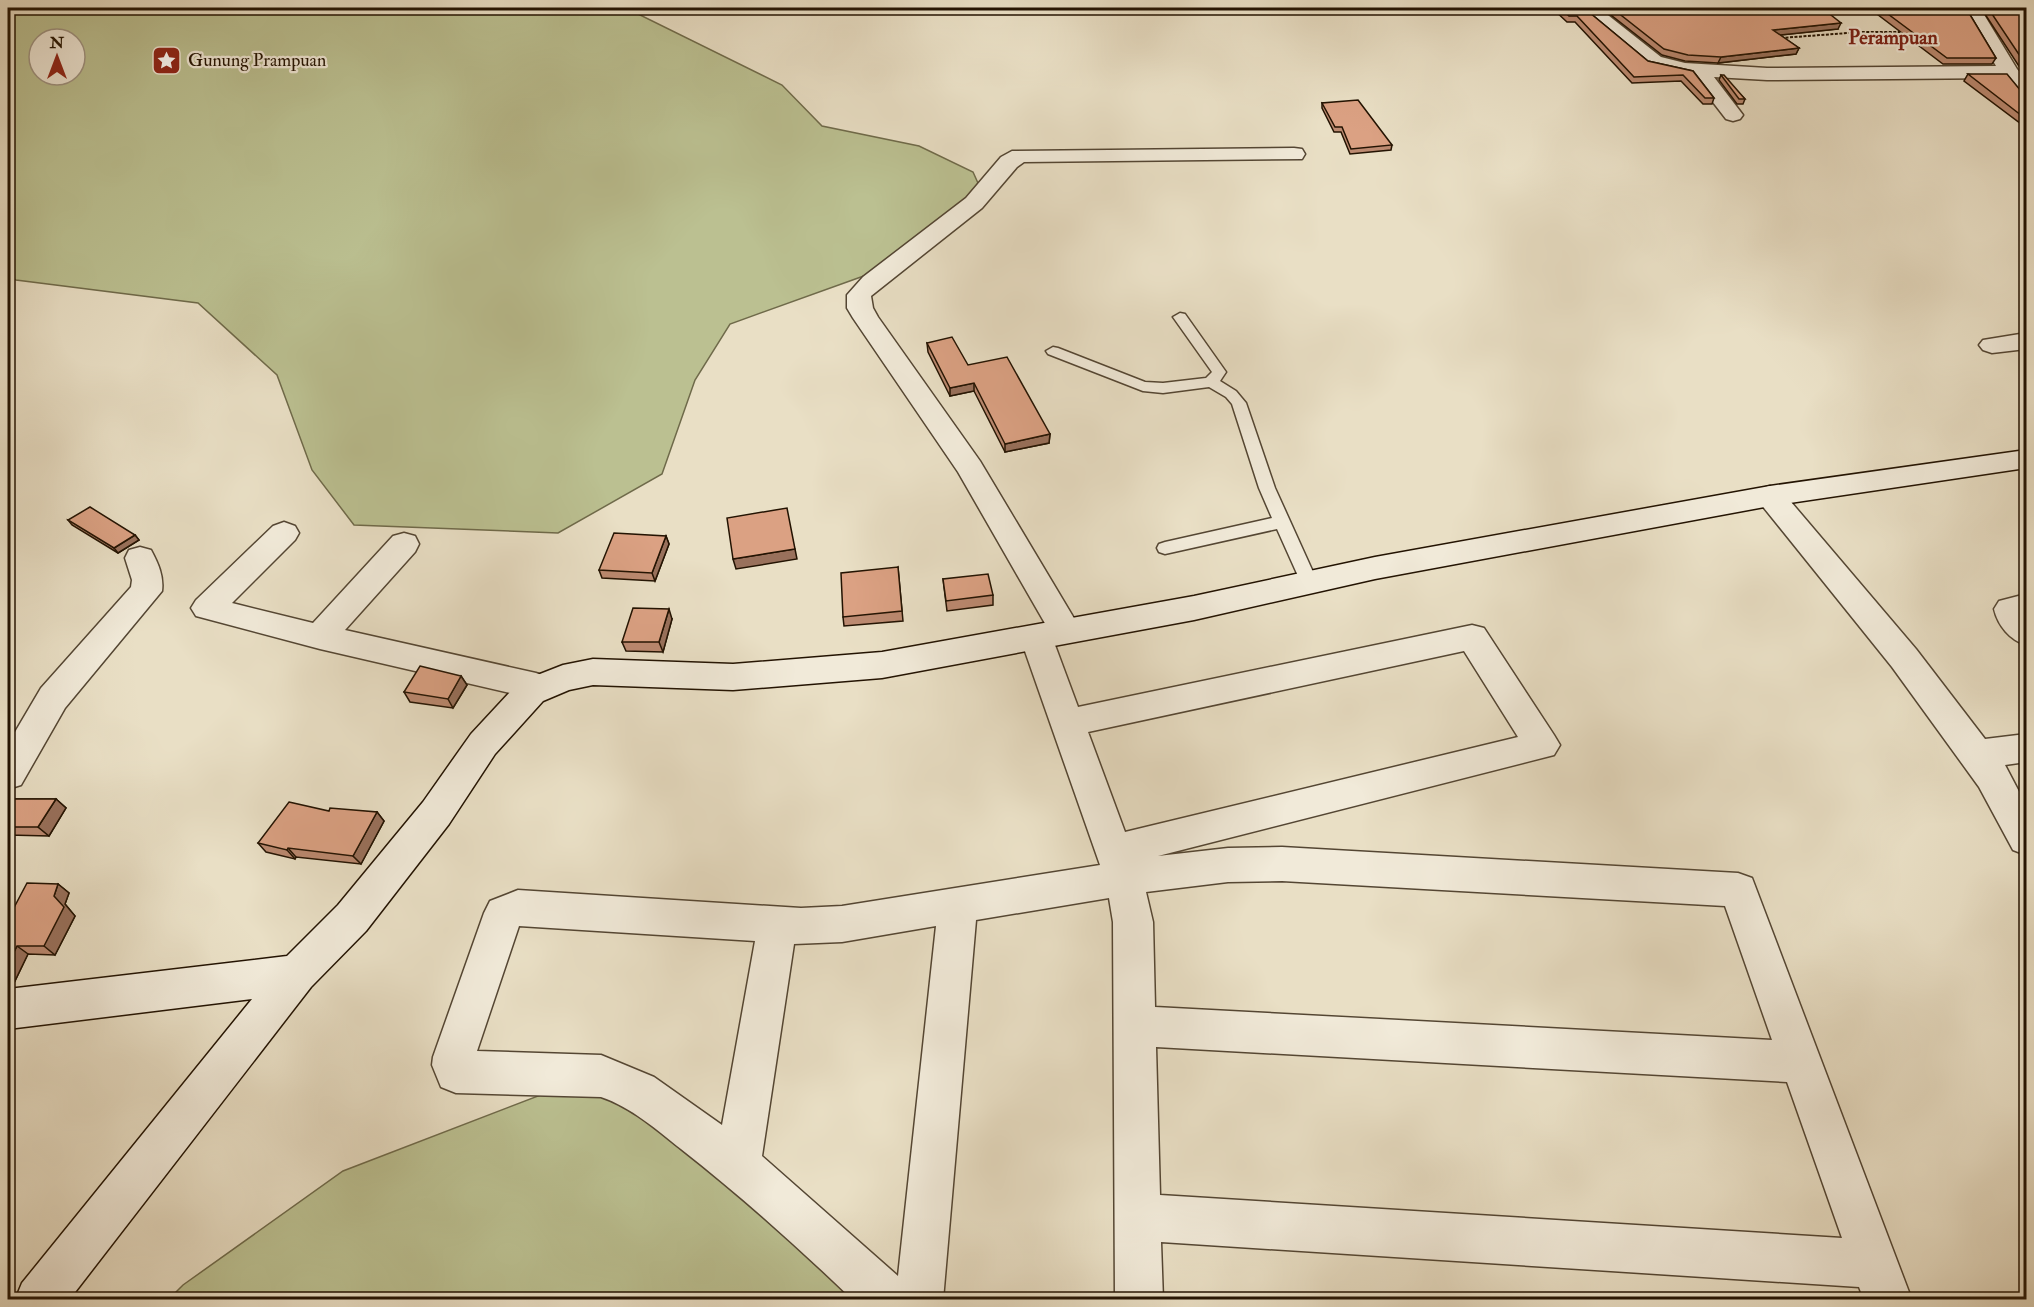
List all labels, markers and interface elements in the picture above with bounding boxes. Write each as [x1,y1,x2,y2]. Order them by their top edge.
district label: Perampuan [1848,25,1938,51]
north arrow [27,27,87,87]
text: N [49,33,65,53]
place icon: Gunung Prampuan [151,44,183,76]
place label: Gunung Prampuan [188,49,326,72]

